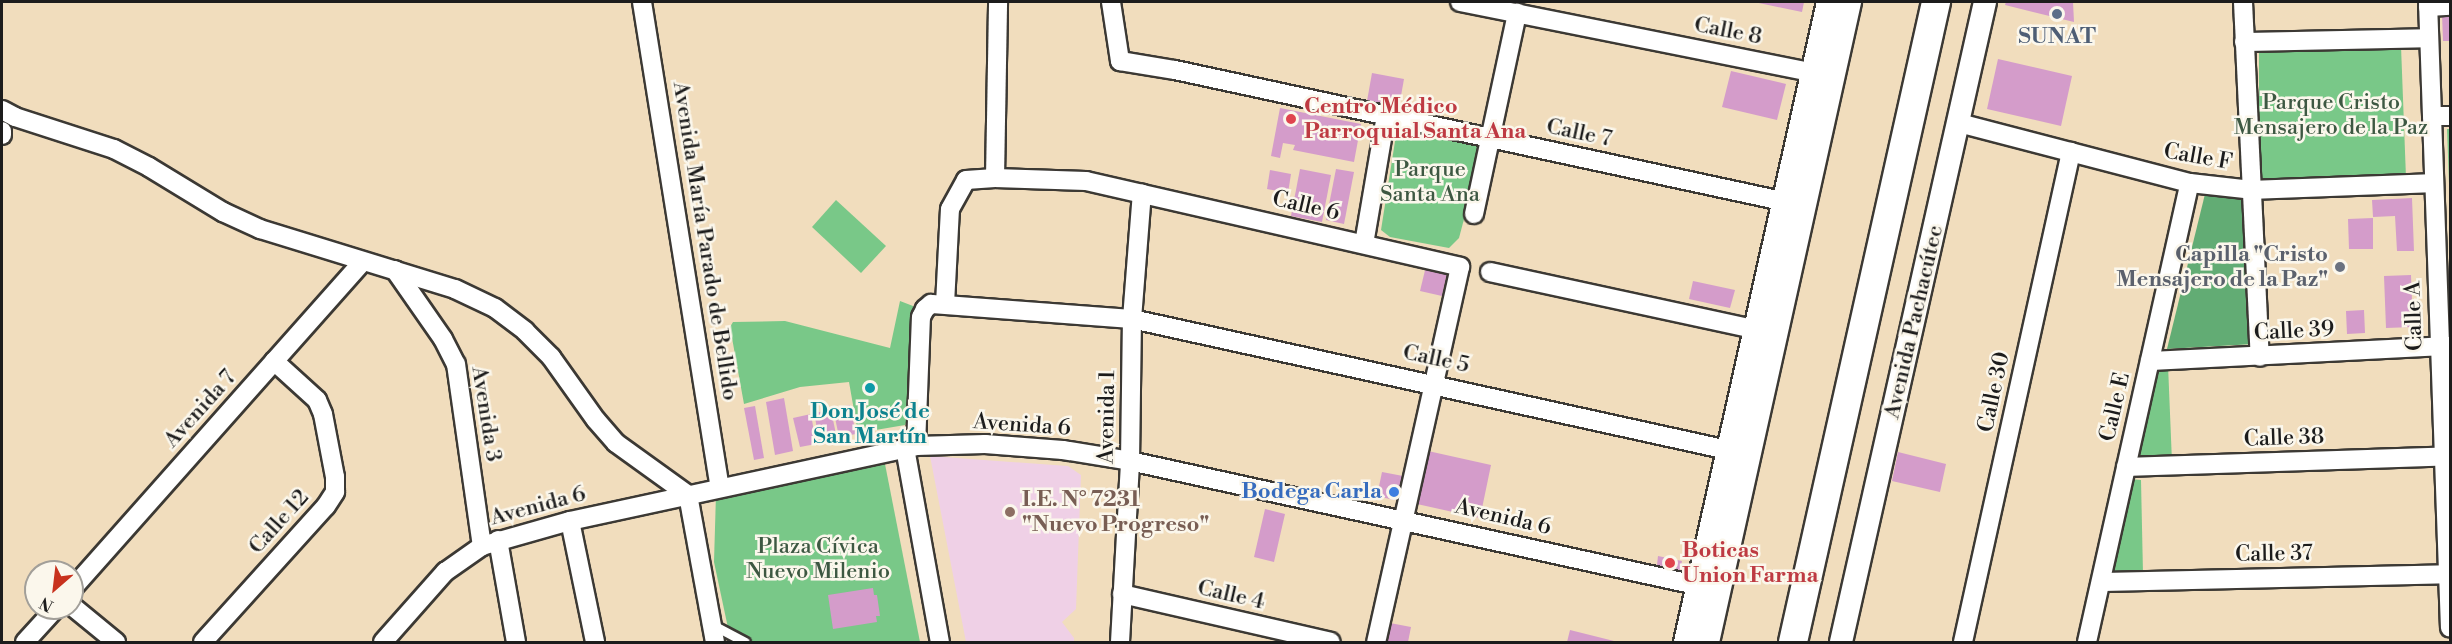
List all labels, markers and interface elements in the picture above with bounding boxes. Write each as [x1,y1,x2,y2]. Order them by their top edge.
marker: SUNAT [2050,7,2064,21]
street label: Calle 8 [1692,12,1764,50]
place label: SUNAT [2018,24,2096,50]
street label: Avenida María Parado de Bellido [667,80,743,402]
park label: Parque Cristo Mensajero de la Paz [2234,89,2428,140]
place label: Centro Médico Parroquial Santa Ana [1304,93,1526,144]
marker: Centro Médico Parroquial Santa Ana [1282,110,1300,128]
street label: Calle 7 [1544,113,1614,153]
street label: Calle F [2162,138,2234,176]
park label: Parque Santa Ana [1380,156,1480,208]
street label: Calle 6 [1270,185,1342,227]
street label: Avenida Pachacútec [1879,223,1949,421]
place label: Capilla "Cristo Mensajero de la Paz" [2116,241,2328,292]
marker: Capilla "Cristo Mensajero de la Paz" [2333,260,2347,274]
street label: Calle A [2400,281,2428,351]
street label: Calle 39 [2253,316,2335,346]
street label: Calle 5 [1400,339,1472,379]
street label: Calle 30 [1973,349,2015,435]
street label: Avenida 3 [465,364,507,464]
street label: Avenida 7 [158,365,242,453]
street label: Avenida 1 [1093,370,1121,464]
street label: Calle E [2094,370,2136,444]
marker: Don José de San Martín [863,381,877,395]
place label: Don José de San Martín [810,398,930,450]
street label: Avenida 6 [972,408,1072,442]
street label: Calle 38 [2243,423,2325,453]
place label: Bodega Carla [1241,479,1382,505]
street label: Avenida 6 [487,481,589,531]
street label: Calle 12 [243,484,315,560]
marker: Bodega Carla [1387,485,1401,499]
place label: I.E. N° 7231 "Nuevo Progreso" [1022,486,1209,538]
street label: Avenida 6 [1452,493,1554,541]
marker: I.E. N° 7231 "Nuevo Progreso" [1003,505,1017,519]
park label: Plaza Cívica Nuevo Milenio [746,533,890,584]
place label: Boticas Union Farma [1682,537,1818,588]
street label: Calle 37 [2235,540,2313,568]
marker: Boticas Union Farma [1663,556,1677,570]
north arrow [24,560,84,620]
street label: Calle 4 [1195,574,1267,616]
text: N [36,592,57,616]

